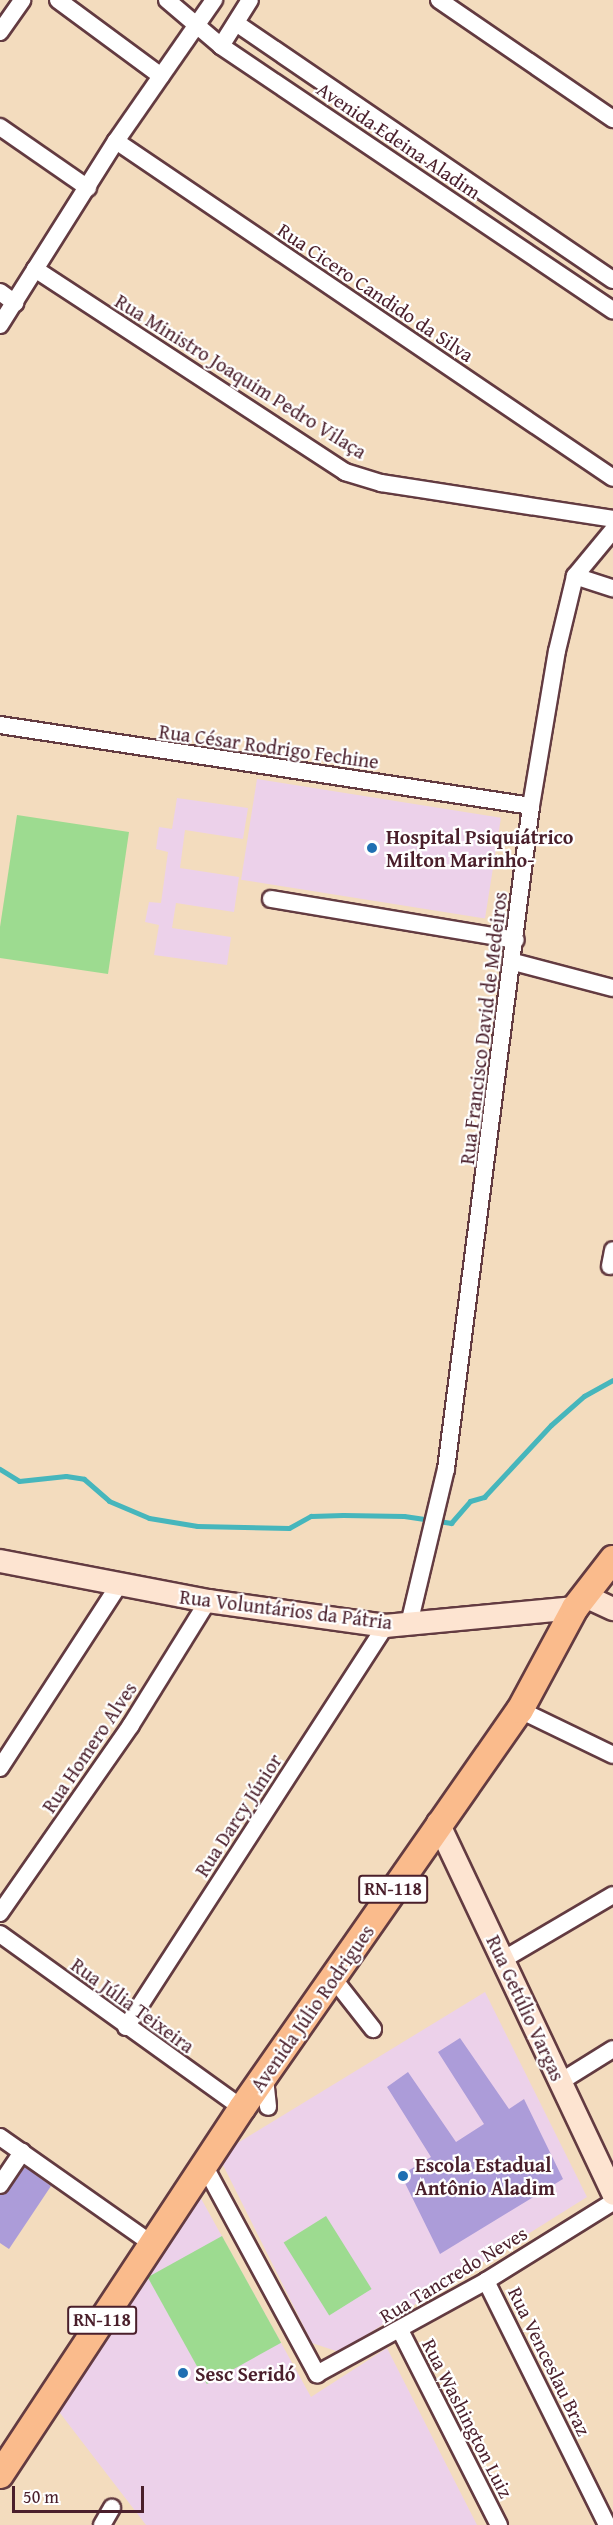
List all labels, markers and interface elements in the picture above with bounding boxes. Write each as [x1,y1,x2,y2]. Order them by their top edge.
street label: Avenida Edeina Aladim [313,76,485,204]
street label: Rua Cicero Candido da Silva [273,217,479,367]
street label: Rua Ministro Joaquim Pedro Vilaça [111,289,371,463]
street label: Rua César Rodrigo Fechine [158,719,380,773]
place label: Hospital Psiquiátrico Milton Marinho- [386,825,573,872]
marker: Hospital Psiquiátrico Milton Marinho- [363,839,381,857]
street label: Rua Francisco David de Medeiros [454,890,512,1166]
street label: Rua Voluntários da Pátria [178,1584,394,1634]
street label: Rua Homero Alves [36,1677,142,1817]
street label: Rua Darcy Júnior [189,1749,287,1881]
road number: RN-118 [357,1874,429,1904]
street label: Avenida Júlio Rodrigues [245,1920,379,2096]
street label: Rua Getúlio Vargas [482,1931,570,2085]
street label: Rua Júlia Teixeira [67,1952,199,2058]
place label: Escola Estadual Antônio Aladim [415,2152,555,2199]
marker: Escola Estadual Antônio Aladim [396,2169,410,2183]
street label: Rua Tancredo Neves [375,2220,531,2328]
street label: Rua Venceslau Braz [504,2283,596,2439]
road number: RN-118 [66,2305,138,2335]
street label: Rua Washington Luiz [417,2334,519,2502]
place label: Sesc Seridó [195,2361,295,2385]
marker: Sesc Seridó [176,2366,190,2380]
scale bar [15,2474,147,2512]
text: 50 m [23,2483,59,2510]

